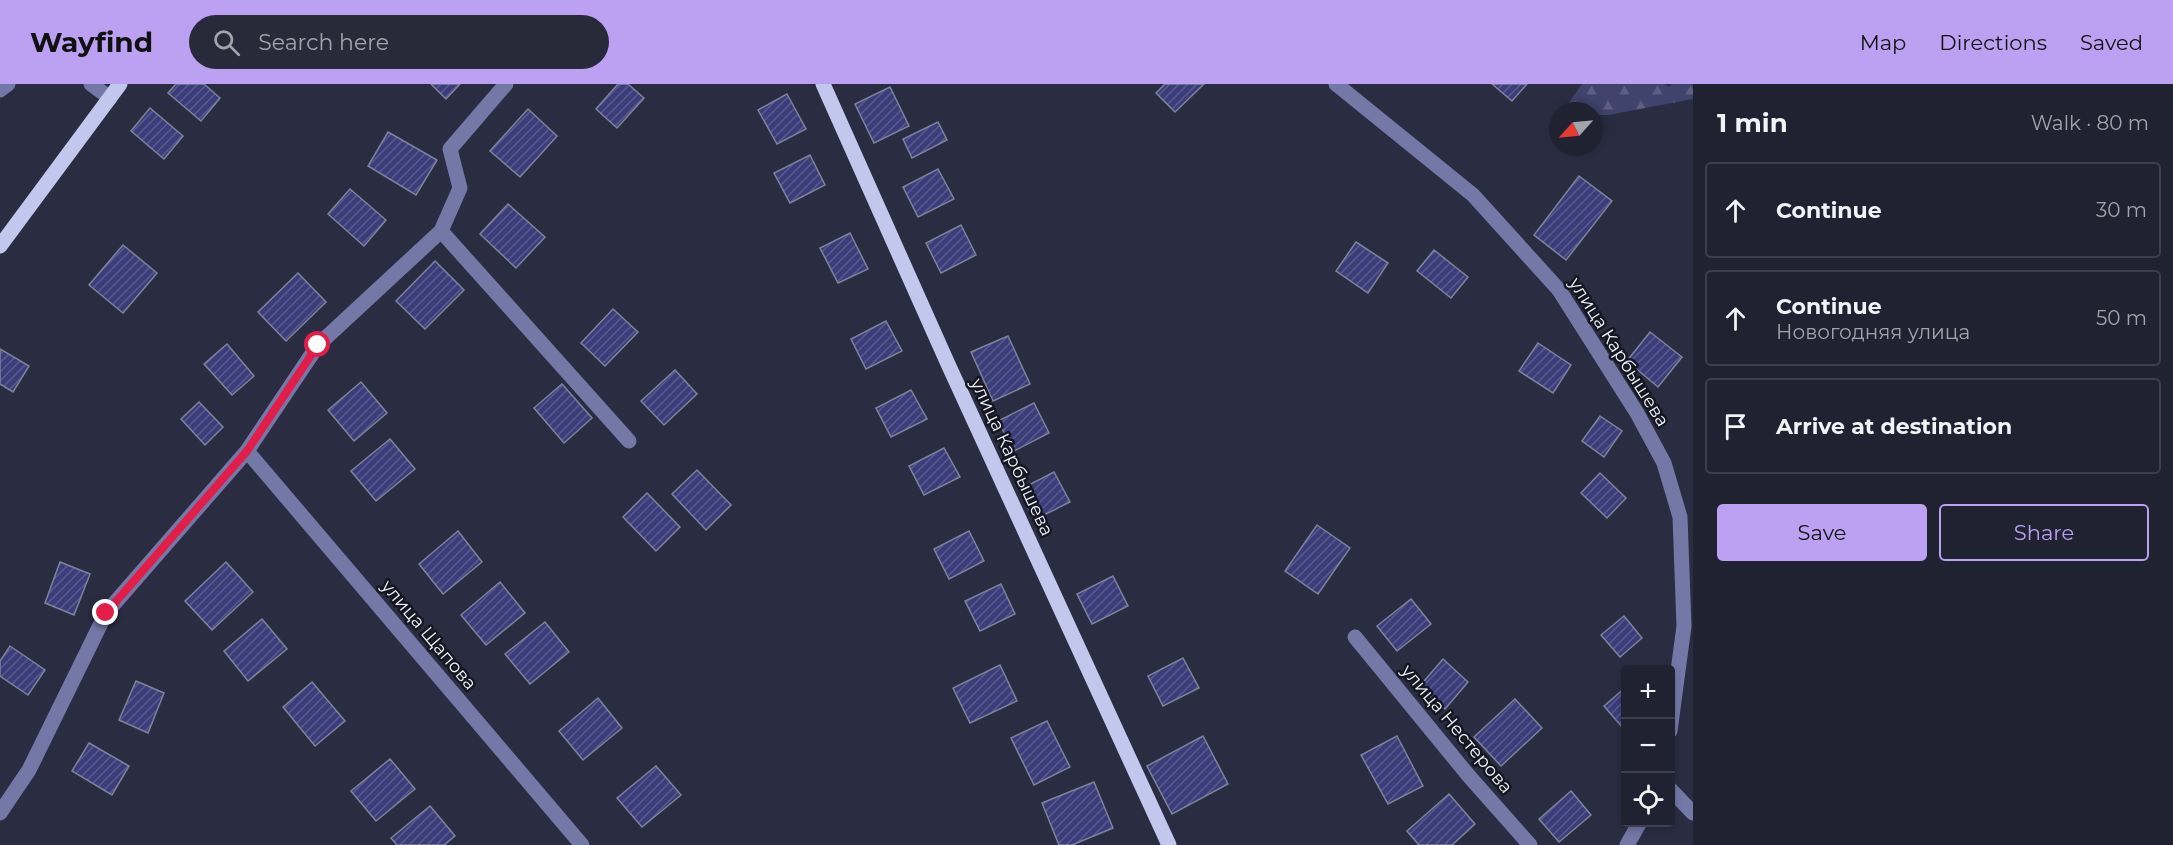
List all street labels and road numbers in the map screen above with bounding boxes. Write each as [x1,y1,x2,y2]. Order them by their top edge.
street label: улица Карбышева [1564,273,1674,430]
street label: улица Карбышева [965,374,1058,539]
street label: улица Щапова [376,575,481,694]
street label: улица Нестерова [1396,659,1517,798]

